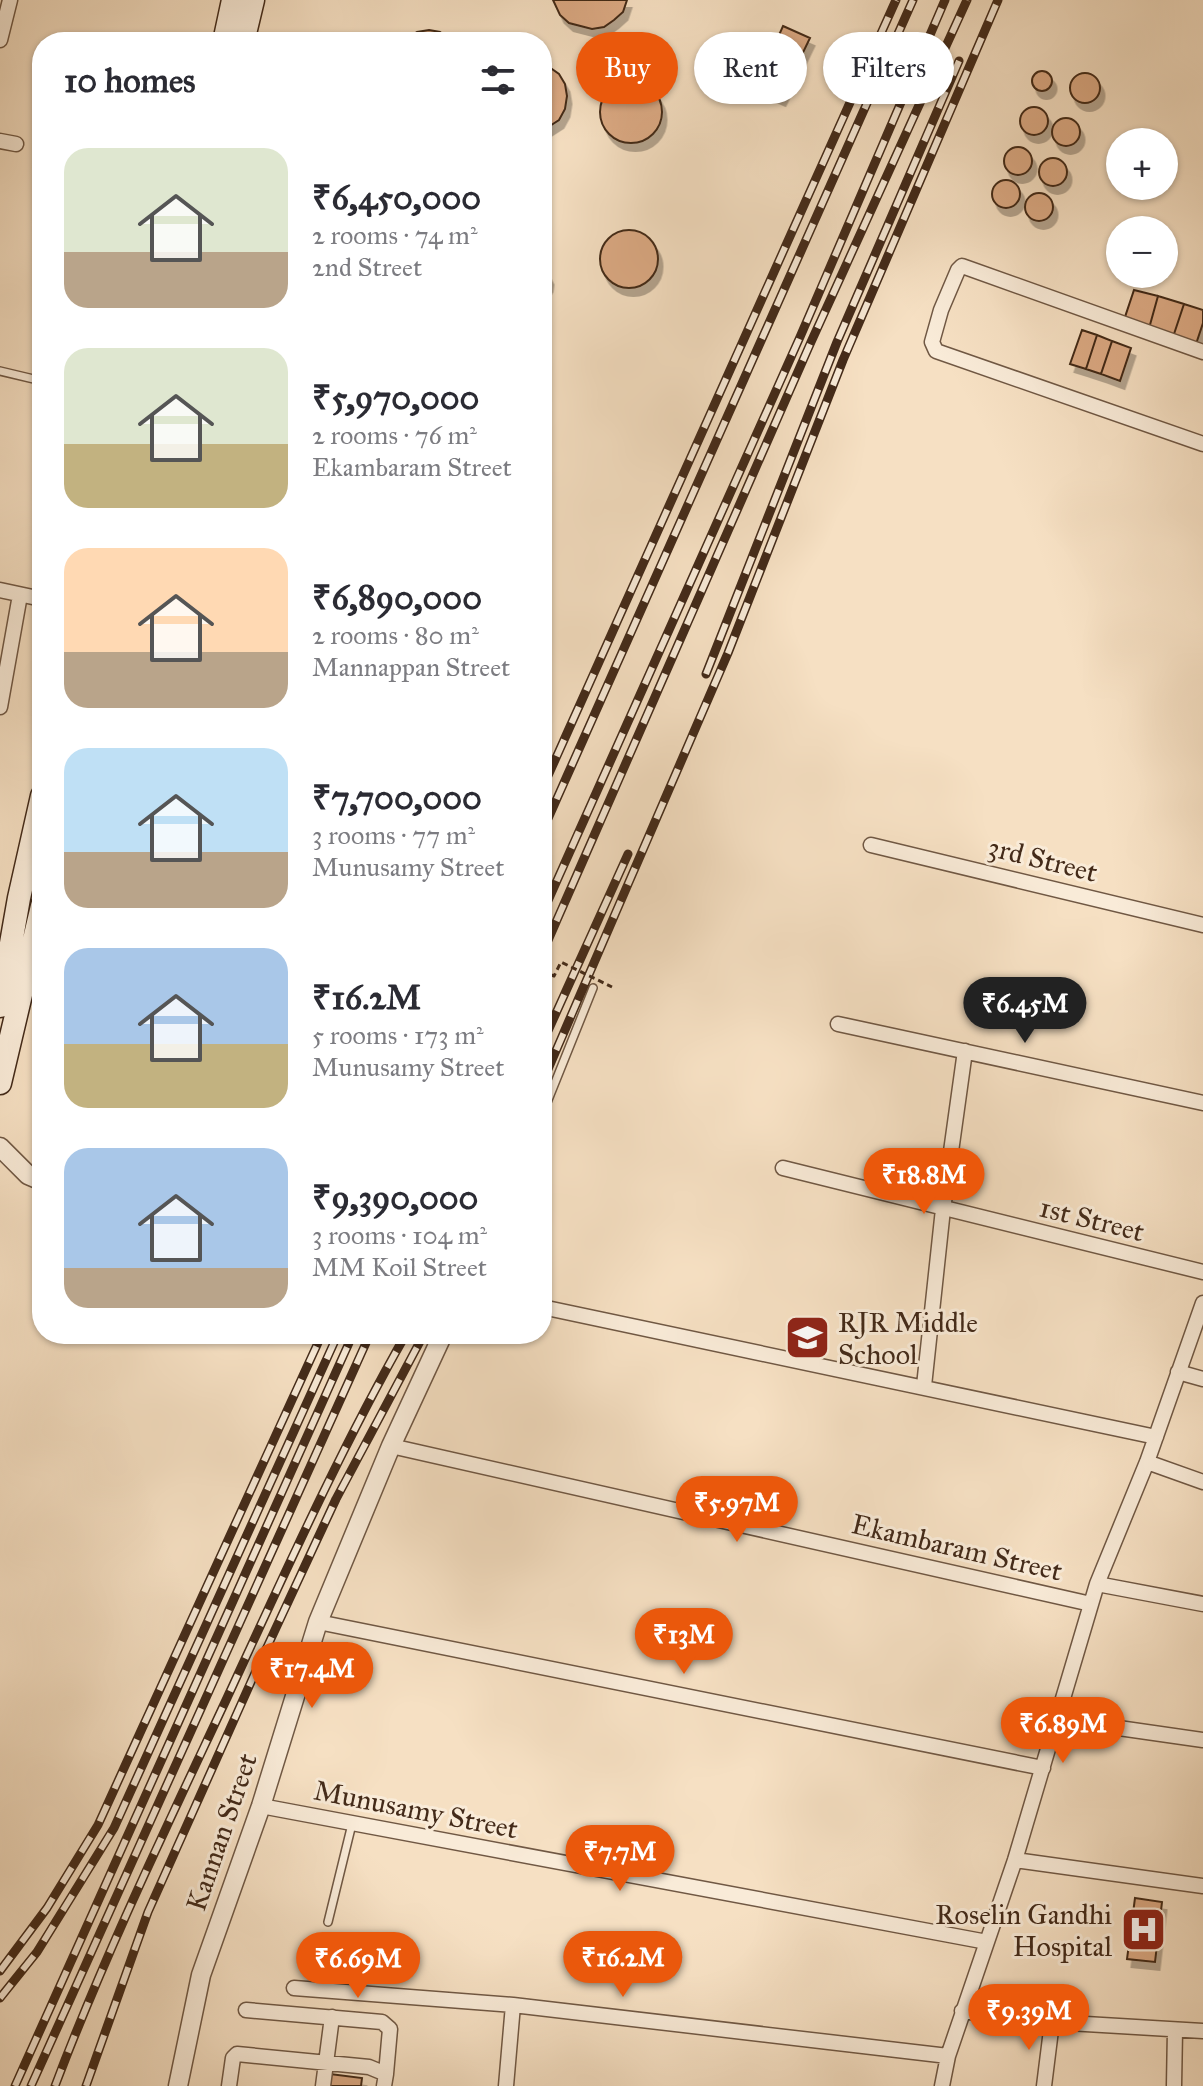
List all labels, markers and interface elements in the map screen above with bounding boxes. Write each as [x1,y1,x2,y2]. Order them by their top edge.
chip: Buy [576,32,678,104]
chip: Rent [694,32,807,104]
chip: Filters [823,32,954,104]
icon: filters [476,58,520,102]
text: 10 homes [64,60,195,101]
map controls [1106,128,1178,288]
button: + [1106,128,1178,200]
text: ₹6,450,000 [312,177,481,218]
icon: home [128,180,224,276]
button: − [1106,216,1178,288]
text: 2 rooms · 74 m² [312,219,478,251]
text: 2nd Street [312,251,422,283]
text: ₹5,970,000 [312,377,479,418]
icon: home [128,380,224,476]
text: 2 rooms · 76 m² [312,419,477,451]
text: Ekambaram Street [312,451,512,483]
text: ₹6,890,000 [312,577,482,618]
icon: home [128,580,224,676]
text: 2 rooms · 80 m² [312,619,479,651]
text: Mannappan Street [312,651,510,683]
text: ₹7,700,000 [312,777,482,818]
icon: home [128,780,224,876]
text: 3 rooms · 77 m² [312,819,475,851]
street label: 3rd Street [985,829,1101,890]
text: Munusamy Street [312,851,504,883]
text: ₹16.2M [312,977,421,1018]
pin: ₹6.45M [960,977,1090,1045]
icon: home [128,980,224,1076]
text: ₹6.45M [981,987,1069,1019]
text: 5 rooms · 173 m² [312,1019,484,1051]
text: Munusamy Street [312,1051,504,1083]
pin: ₹18.8M [859,1148,989,1216]
text: ₹18.8M [881,1158,967,1190]
text: ₹9,390,000 [312,1177,478,1218]
icon: home [128,1180,224,1276]
street label: 1st Street [1036,1190,1148,1249]
text: 3 rooms · 104 m² [312,1219,487,1251]
text: MM Koil Street [312,1251,487,1283]
place label: RJR Middle School [838,1305,978,1372]
school or university icon: RJR Middle School [783,1314,831,1362]
pin: ₹5.97M [672,1476,802,1544]
text: ₹5.97M [694,1486,780,1518]
street label: Ekambaram Street [848,1506,1066,1589]
pin: ₹13M [637,1608,731,1676]
text: ₹13M [653,1618,715,1650]
pin: ₹17.4M [247,1642,377,1710]
text: ₹17.4M [269,1652,355,1684]
pin: ₹6.89M [998,1697,1128,1765]
text: ₹6.89M [1019,1707,1107,1739]
street label: Kannan Street [178,1749,265,1916]
street label: Munusamy Street [311,1773,521,1846]
pin: ₹7.7M [564,1825,676,1893]
text: ₹7.7M [584,1835,656,1867]
place label: Roselin Gandhi Hospital [935,1897,1112,1964]
hospital icon: Roselin Gandhi Hospital [1119,1906,1167,1954]
pin: ₹16.2M [558,1931,688,1999]
pin: ₹6.69M [293,1932,423,2000]
text: ₹16.2M [581,1941,665,1973]
text: ₹6.69M [314,1942,402,1974]
pin: ₹9.39M [964,1984,1094,2052]
text: ₹9.39M [986,1994,1072,2026]

